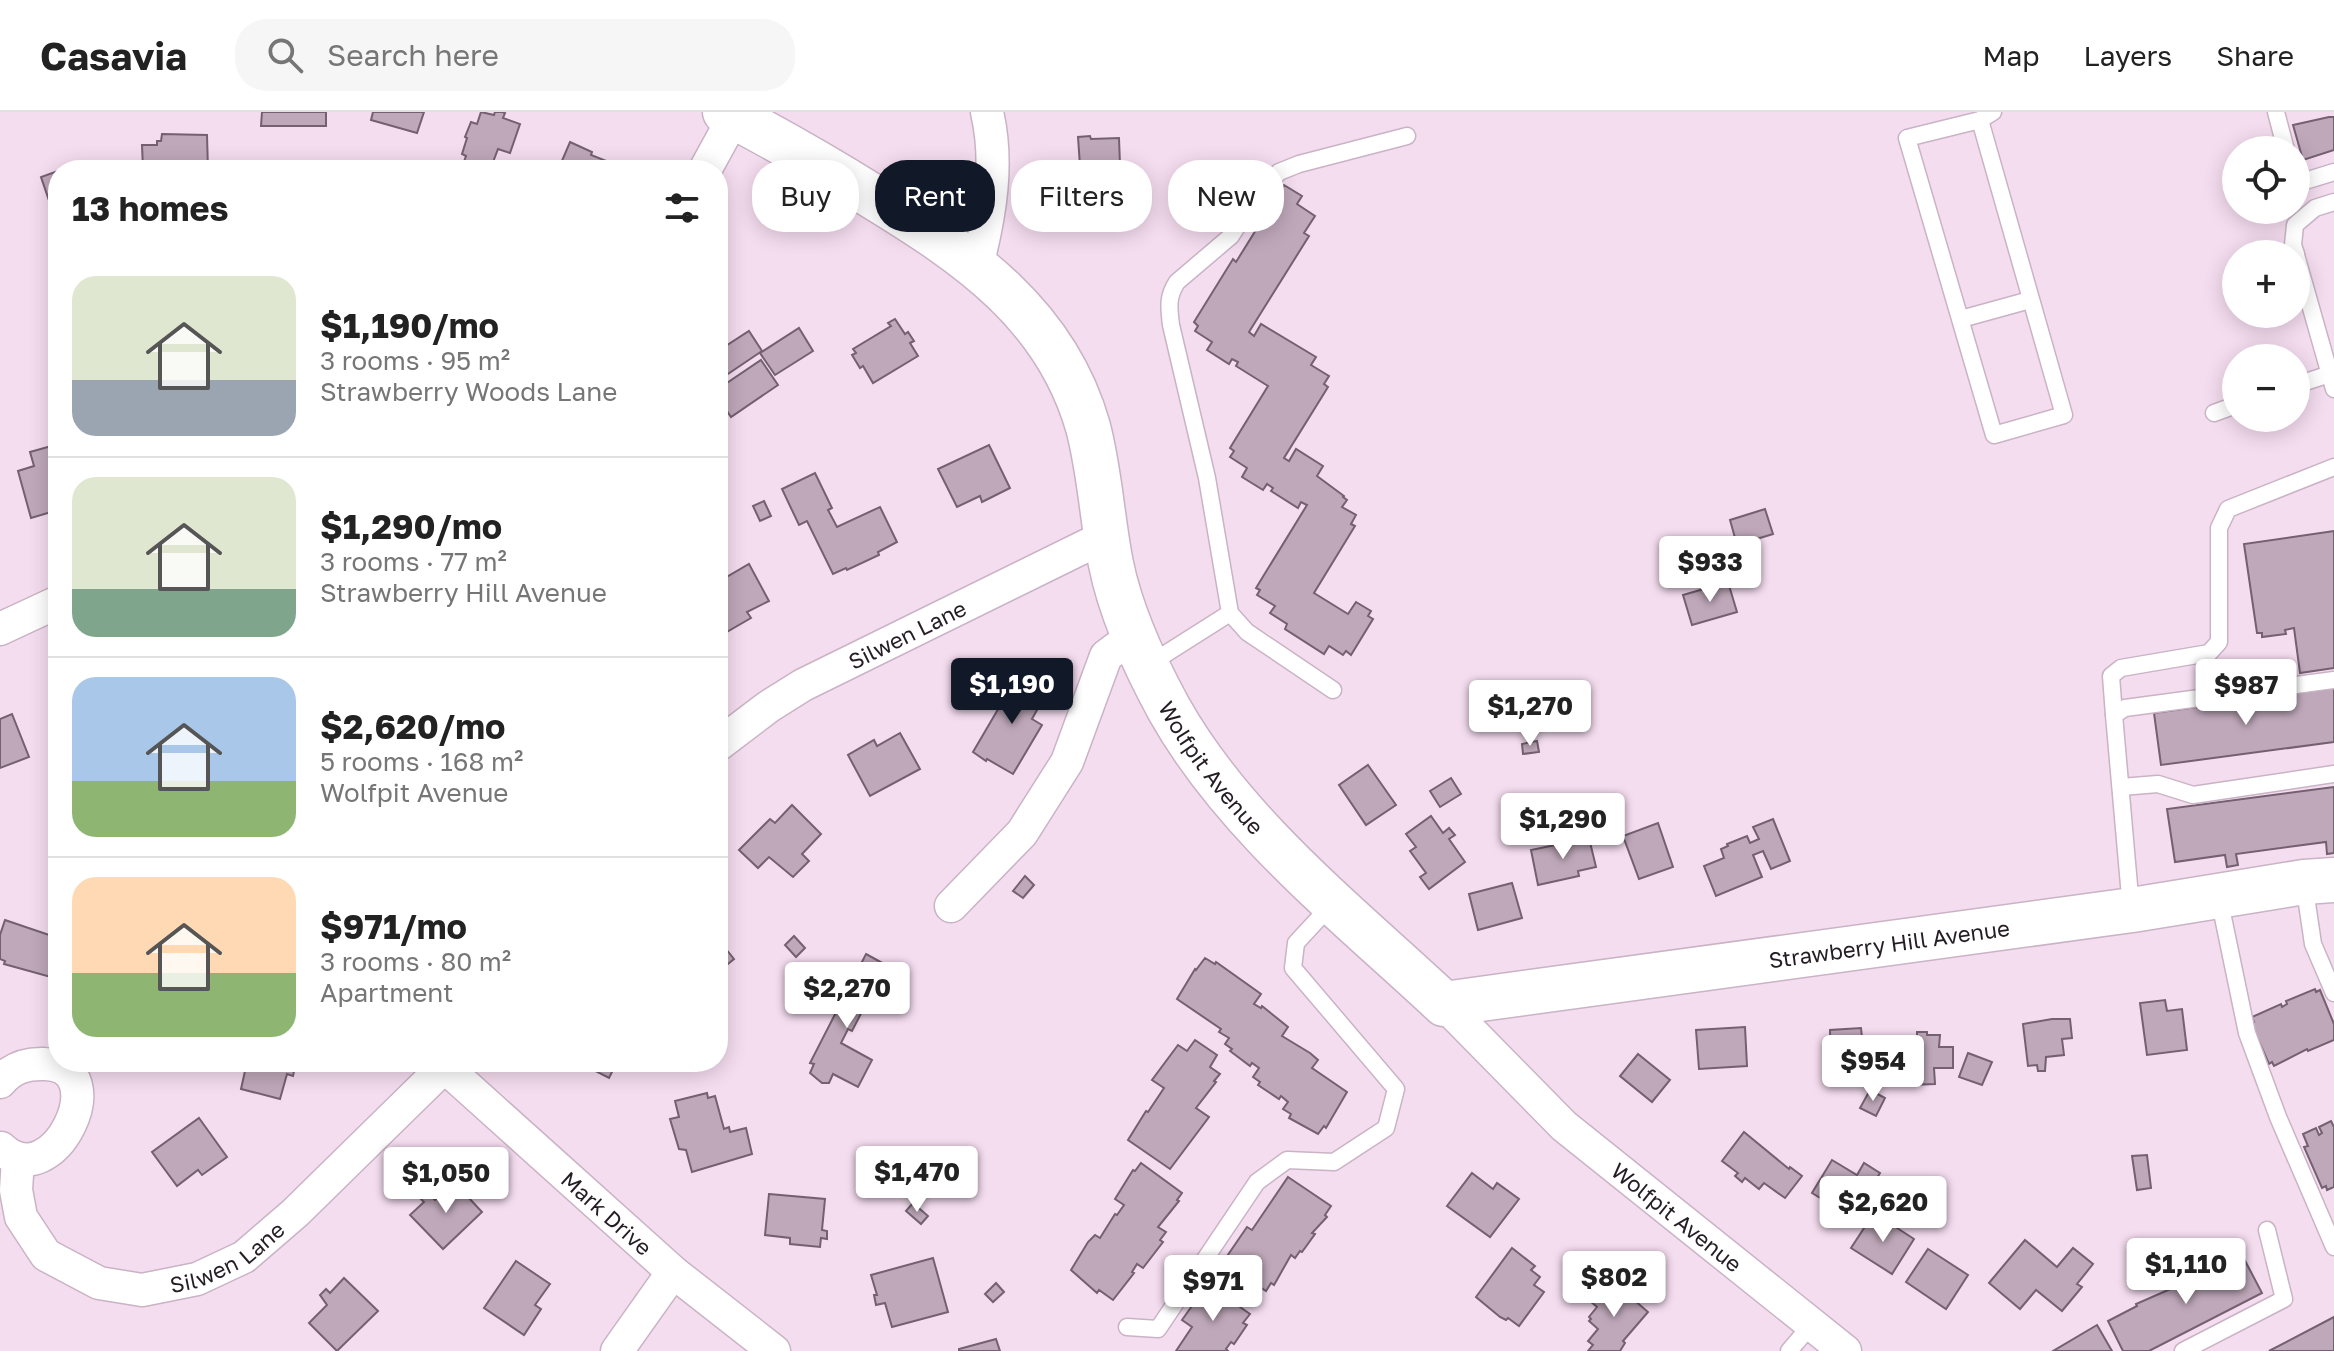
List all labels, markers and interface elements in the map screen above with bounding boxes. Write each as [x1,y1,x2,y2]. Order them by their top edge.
search box [235,19,795,91]
text: Casavia [40,33,187,78]
icon: search [263,33,307,77]
text: Search here [327,37,499,73]
text: Map [1982,39,2040,72]
text: Layers [2084,39,2172,72]
text: Share [2216,39,2294,72]
map controls [2222,136,2310,432]
button: locate [2222,136,2310,224]
chip: Buy [752,160,859,232]
chip: Rent [875,160,995,232]
chip: Filters [1011,160,1152,232]
chip: New [1168,160,1284,232]
icon: filters [660,186,704,230]
text: 13 homes [72,188,229,228]
button: + [2222,240,2310,328]
text: $1,190/mo [320,305,499,345]
icon: home [136,308,232,404]
button: − [2222,344,2310,432]
text: 3 rooms · 95 m² [320,345,510,376]
text: Strawberry Woods Lane [320,376,617,407]
text: $1,290/mo [320,506,502,546]
icon: home [136,509,232,605]
pin: $933 [1663,536,1757,604]
text: 3 rooms · 77 m² [320,546,507,577]
text: $933 [1677,546,1743,577]
text: Strawberry Hill Avenue [320,577,607,608]
street label: Silwen Lane [844,594,970,674]
pin: $1,190 [947,658,1077,726]
pin: $987 [2199,659,2293,727]
text: $1,190 [969,668,1055,699]
text: $987 [2214,669,2278,700]
pin: $1,270 [1465,680,1595,748]
text: $1,270 [1487,690,1573,721]
street label: Wolfpit Avenue [1154,696,1270,839]
text: $2,620/mo [320,706,505,746]
icon: home [136,709,232,805]
text: 5 rooms · 168 m² [320,746,523,777]
text: Wolfpit Avenue [320,777,508,808]
pin: $1,290 [1498,793,1628,861]
text: $1,290 [1519,803,1607,834]
text: $971/mo [320,906,467,946]
icon: home [136,909,232,1005]
street label: Strawberry Hill Avenue [1767,913,2011,973]
text: 3 rooms · 80 m² [320,946,511,977]
pin: $2,270 [782,962,912,1030]
text: $2,270 [803,972,891,1003]
text: Apartment [320,977,453,1008]
pin: $954 [1826,1035,1920,1103]
text: $954 [1840,1045,1906,1076]
pin: $1,470 [852,1146,982,1214]
pin: $1,050 [381,1147,511,1215]
text: $1,470 [874,1156,960,1187]
street label: Wolfpit Avenue [1606,1156,1748,1277]
text: $1,050 [402,1157,490,1188]
street label: Mark Drive [556,1165,658,1260]
pin: $2,620 [1818,1176,1948,1244]
text: $2,620 [1838,1186,1928,1217]
street label: Silwen Lane [167,1215,289,1298]
pin: $1,110 [2121,1238,2251,1306]
text: $1,110 [2145,1248,2227,1279]
pin: $802 [1567,1251,1661,1319]
pin: $971 [1166,1255,1260,1323]
text: $802 [1581,1261,1647,1292]
text: $971 [1182,1265,1244,1296]

